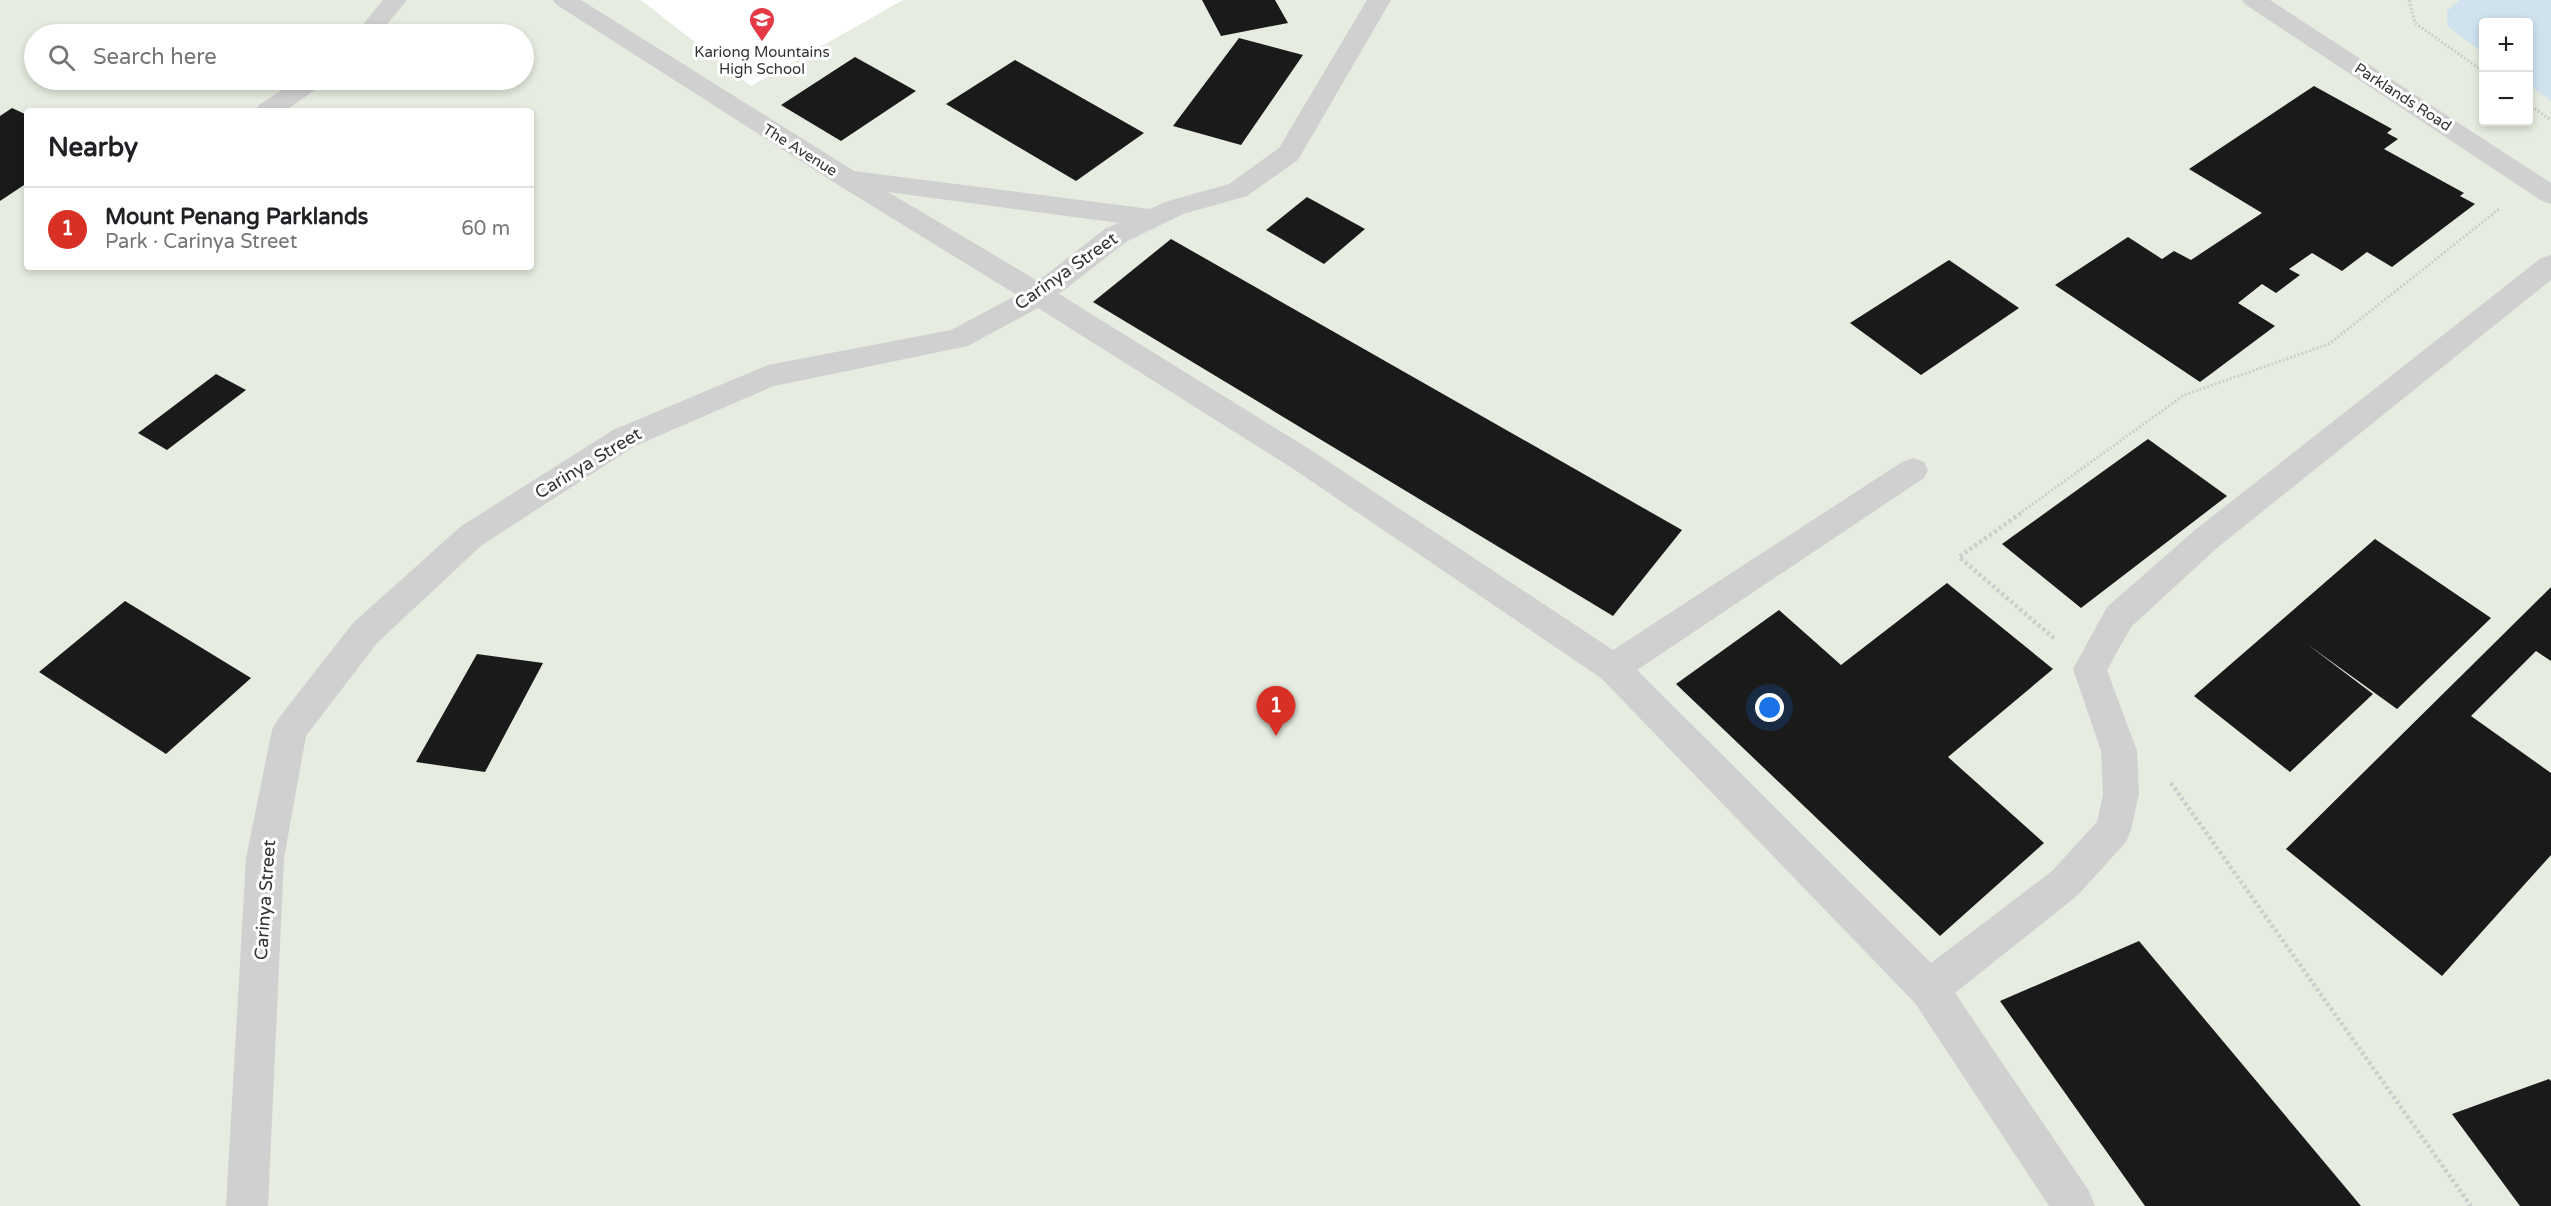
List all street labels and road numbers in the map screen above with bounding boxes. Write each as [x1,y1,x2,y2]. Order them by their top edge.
street label: Parklands Road [2351,59,2455,135]
street label: The Avenue [760,120,840,180]
street label: Carinya Street [1010,227,1122,315]
street label: Carinya Street [531,422,645,503]
street label: Carinya Street [250,839,280,961]

